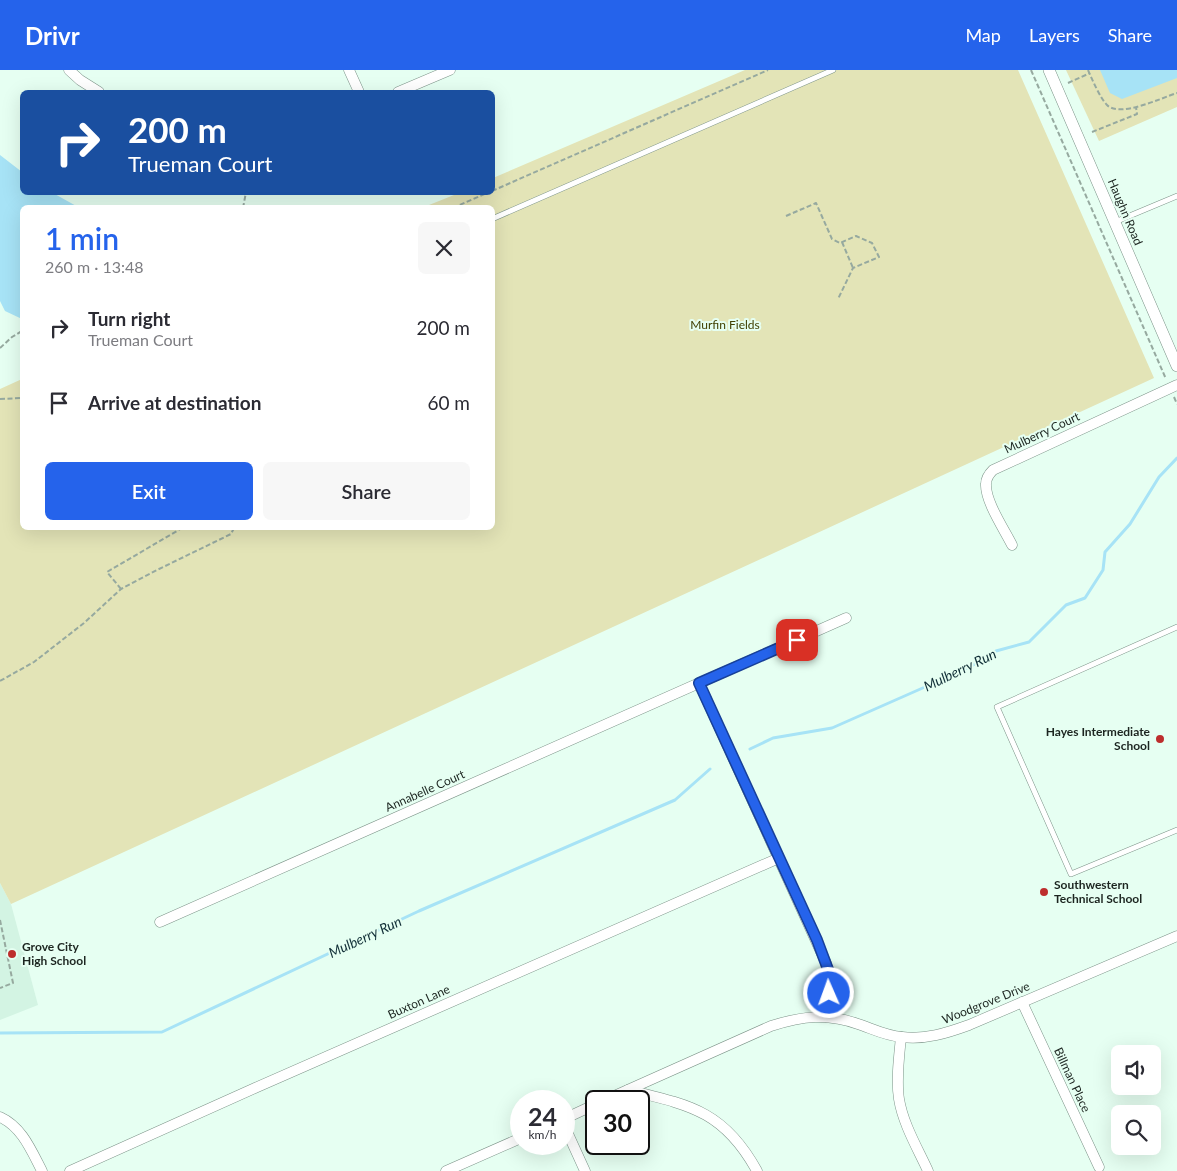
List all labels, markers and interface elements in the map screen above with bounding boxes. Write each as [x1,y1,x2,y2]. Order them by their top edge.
text: Drivr [25,21,80,50]
text: Map [965,24,1001,46]
text: Layers [1029,24,1080,46]
text: Share [1108,24,1152,46]
text: 200 m [128,108,227,150]
icon: right [45,110,110,175]
text: Trueman Court [128,150,273,177]
street label: Haughn Road [1105,176,1146,247]
text: 1 min [45,220,119,256]
button: close [418,222,470,274]
text: 260 m · 13:48 [45,257,144,276]
text: Turn right [88,307,170,330]
icon: right [45,314,73,342]
text: 200 m [416,316,470,339]
park label: Murfin Fields [690,317,760,332]
text: Trueman Court [88,330,193,349]
icon: arrive [45,389,73,417]
text: Arrive at destination [88,391,261,414]
text: 60 m [427,391,470,414]
street label: Mulberry Court [1002,408,1082,457]
button: Exit [45,462,253,520]
button: Share [263,462,470,520]
pin [776,619,818,661]
icon: arrive [783,626,811,654]
water label: Mulberry Run [921,645,999,694]
place label: Hayes Intermediate School [1046,724,1151,753]
marker: Hayes Intermediate School [1154,733,1166,745]
street label: Annabelle Court [383,766,468,815]
place label: Southwestern Technical School [1054,877,1142,906]
marker: Southwestern Technical School [1038,886,1050,898]
water label: Mulberry Run [326,912,404,961]
place label: Grove City High School [22,939,86,968]
marker: Grove City High School [6,948,18,960]
position arrow [802,966,854,1018]
street label: Woodgrove Drive [940,978,1032,1027]
street label: Buxton Lane [385,981,452,1022]
street label: Billman Place [1051,1045,1094,1115]
map controls [1111,1045,1161,1155]
button: sound [1111,1045,1161,1095]
speed limit sign: 30 [585,1090,650,1155]
text: 24 [528,1101,557,1131]
button: search [1111,1105,1161,1155]
text: km/h [528,1127,557,1142]

